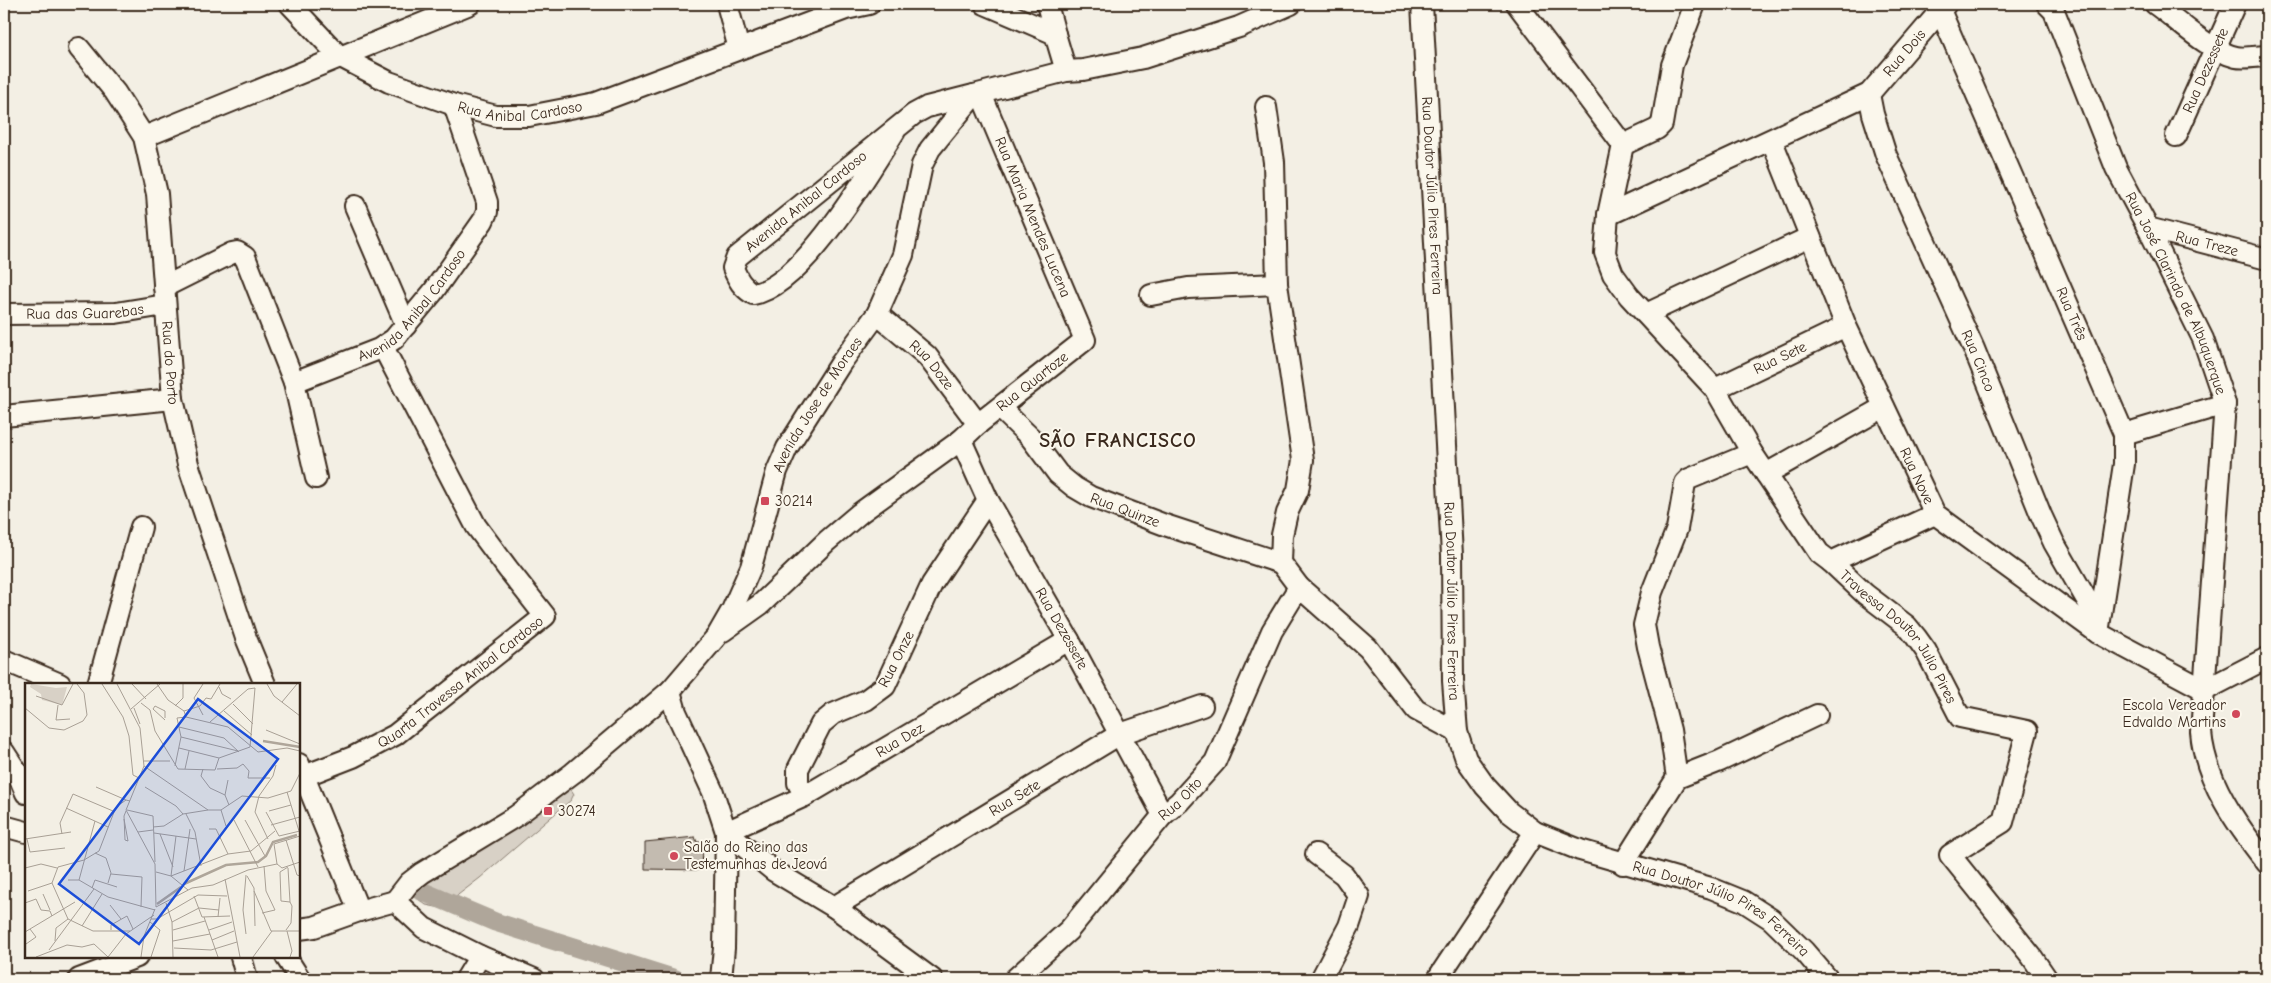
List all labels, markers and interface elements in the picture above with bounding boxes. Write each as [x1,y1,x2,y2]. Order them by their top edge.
street label: Rua Dezessete [2179,24,2232,116]
street label: Rua Dois [1879,25,1929,80]
street label: Rua Doutor Júlio Pires Ferreira [1418,96,1447,296]
street label: Rua Anibal Cardoso [456,97,584,125]
street label: Rua Maria Mendes Lucena [991,134,1075,300]
street label: Avenida Anibal Cardoso [741,147,871,256]
street label: Rua José Clarindo de Albuquerque [2122,189,2230,397]
street label: Rua Treze [2174,227,2241,260]
street label: Avenida Anibal Cardoso [355,245,469,365]
street label: Rua Três [2052,284,2091,343]
street label: Rua das Guarebas [26,300,145,323]
street label: Rua do Porto [158,320,183,406]
street label: Rua Cinco [1957,327,1999,394]
street label: Avenida Jose de Moraes [769,333,866,475]
street label: Rua Doze [906,336,958,394]
street label: Rua Sete [1750,337,1810,378]
street label: Rua Quartoze [993,347,1072,415]
district label: SÃO FRANCISCO [1039,429,1197,452]
street label: Rua Nove [1896,445,1938,507]
street label: Rua Quinze [1088,489,1163,531]
place label: 30214 [775,492,813,510]
marker: 30214 [759,495,771,507]
street label: Rua Doutor Júlio Pires Ferreira [1440,501,1464,701]
street label: Travessa Doutor Julio Pires [1836,566,1960,706]
street label: Rua Dezessete [1032,584,1092,673]
street label: Quarta Travessa Anibal Cardoso [374,612,547,752]
street label: Rua Onze [874,627,918,690]
inset map [25,683,300,958]
place label: Escola Vereador Edvaldo Martins [2122,696,2226,731]
marker: Escola Vereador Edvaldo Martins [2230,708,2242,720]
street label: Rua Dez [872,719,927,761]
street label: Rua Oito [1155,774,1206,824]
street label: Rua Sete [986,775,1044,820]
place label: 30274 [558,802,596,820]
marker: 30274 [542,805,554,817]
place label: Salão do Reino das Testemunhas de Jeová [684,838,827,873]
marker: Salão do Reino das Testemunhas de Jeová [668,850,680,862]
street label: Rua Doutor Júlio Pires Ferreira [1631,857,1814,960]

